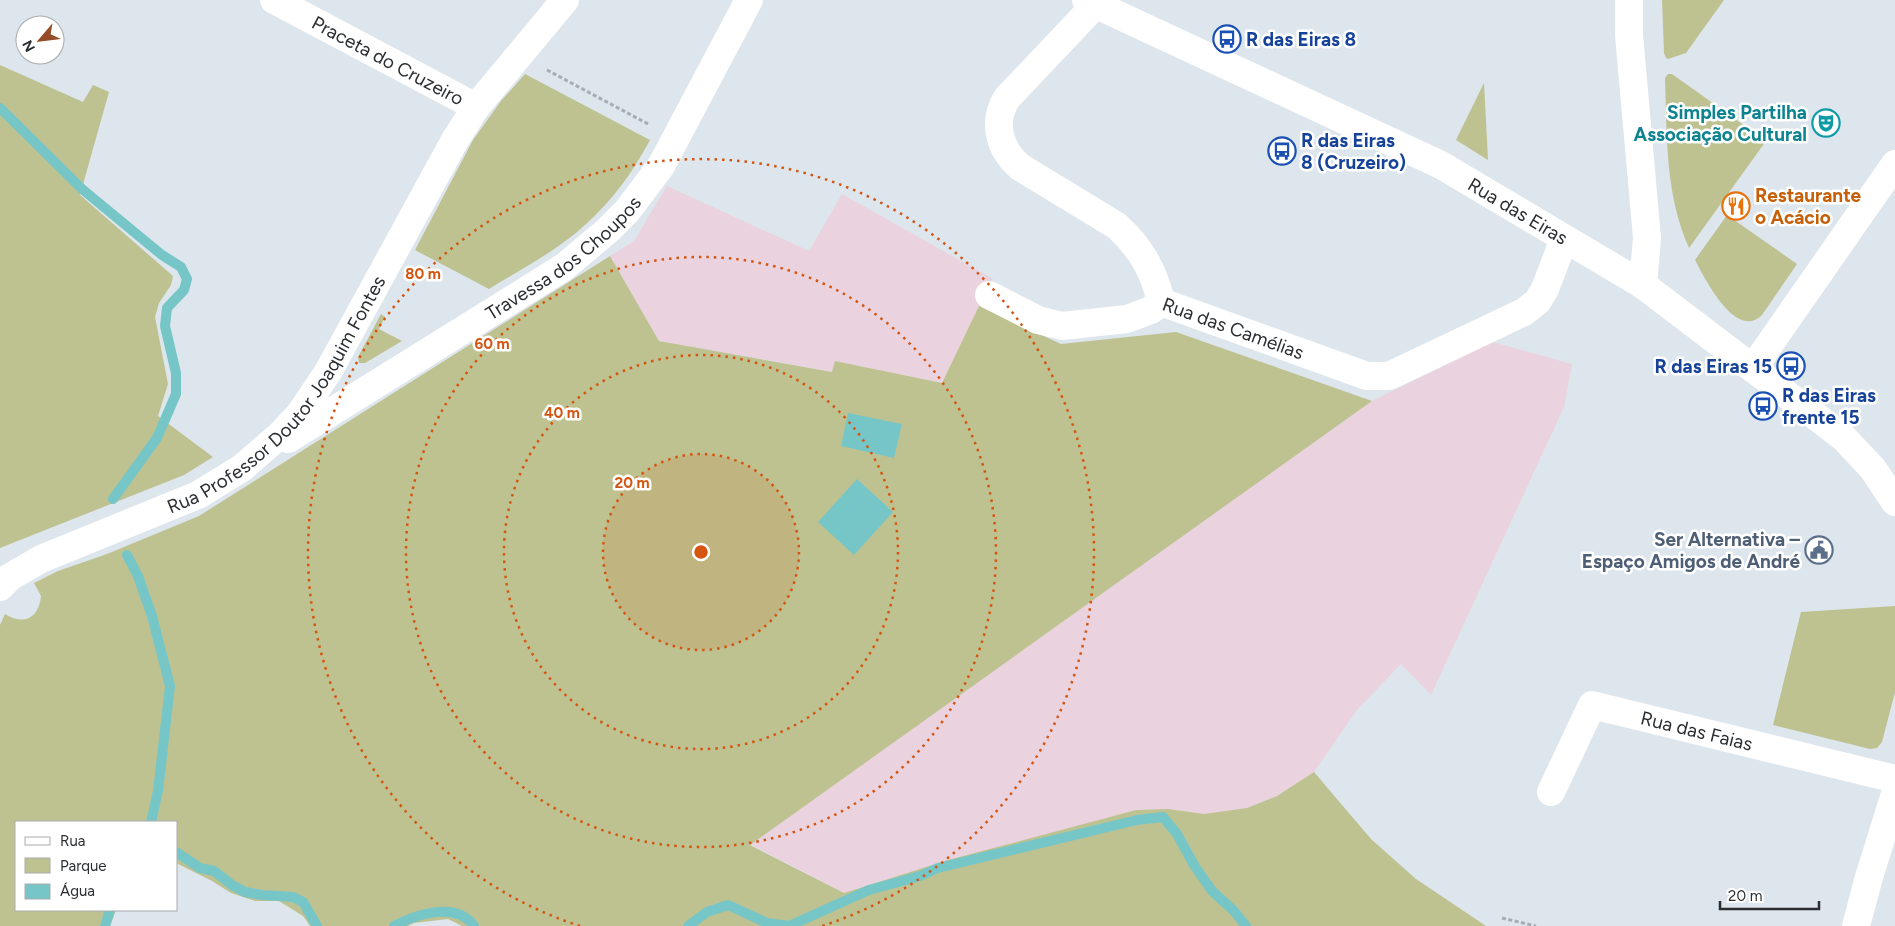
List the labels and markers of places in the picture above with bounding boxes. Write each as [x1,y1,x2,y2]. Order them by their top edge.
bus stop icon: R das Eiras 8 [1212,24,1242,54]
place label: R das Eiras 8 [1246,28,1356,51]
place label: Simples Partilha Associação Cultural [1634,101,1807,146]
theatre icon: Simples Partilha Associação Cultural [1811,108,1841,138]
place label: R das Eiras 8 (Cruzeiro) [1301,129,1406,174]
bus stop icon: R das Eiras 8 (Cruzeiro) [1267,136,1297,166]
place label: Restaurante o Acácio [1755,184,1862,229]
restaurant icon: Restaurante o Acácio [1721,191,1751,221]
bus stop icon: R das Eiras 15 [1776,351,1806,381]
place label: R das Eiras 15 [1654,355,1772,378]
place label: R das Eiras frente 15 [1782,384,1876,429]
bus stop icon: R das Eiras frente 15 [1748,391,1778,421]
place label: Ser Alternativa – Espaço Amigos de André [1582,528,1801,573]
public building icon: Ser Alternativa – Espaço Amigos de André [1804,535,1834,565]
centre of rings [692,543,710,561]

